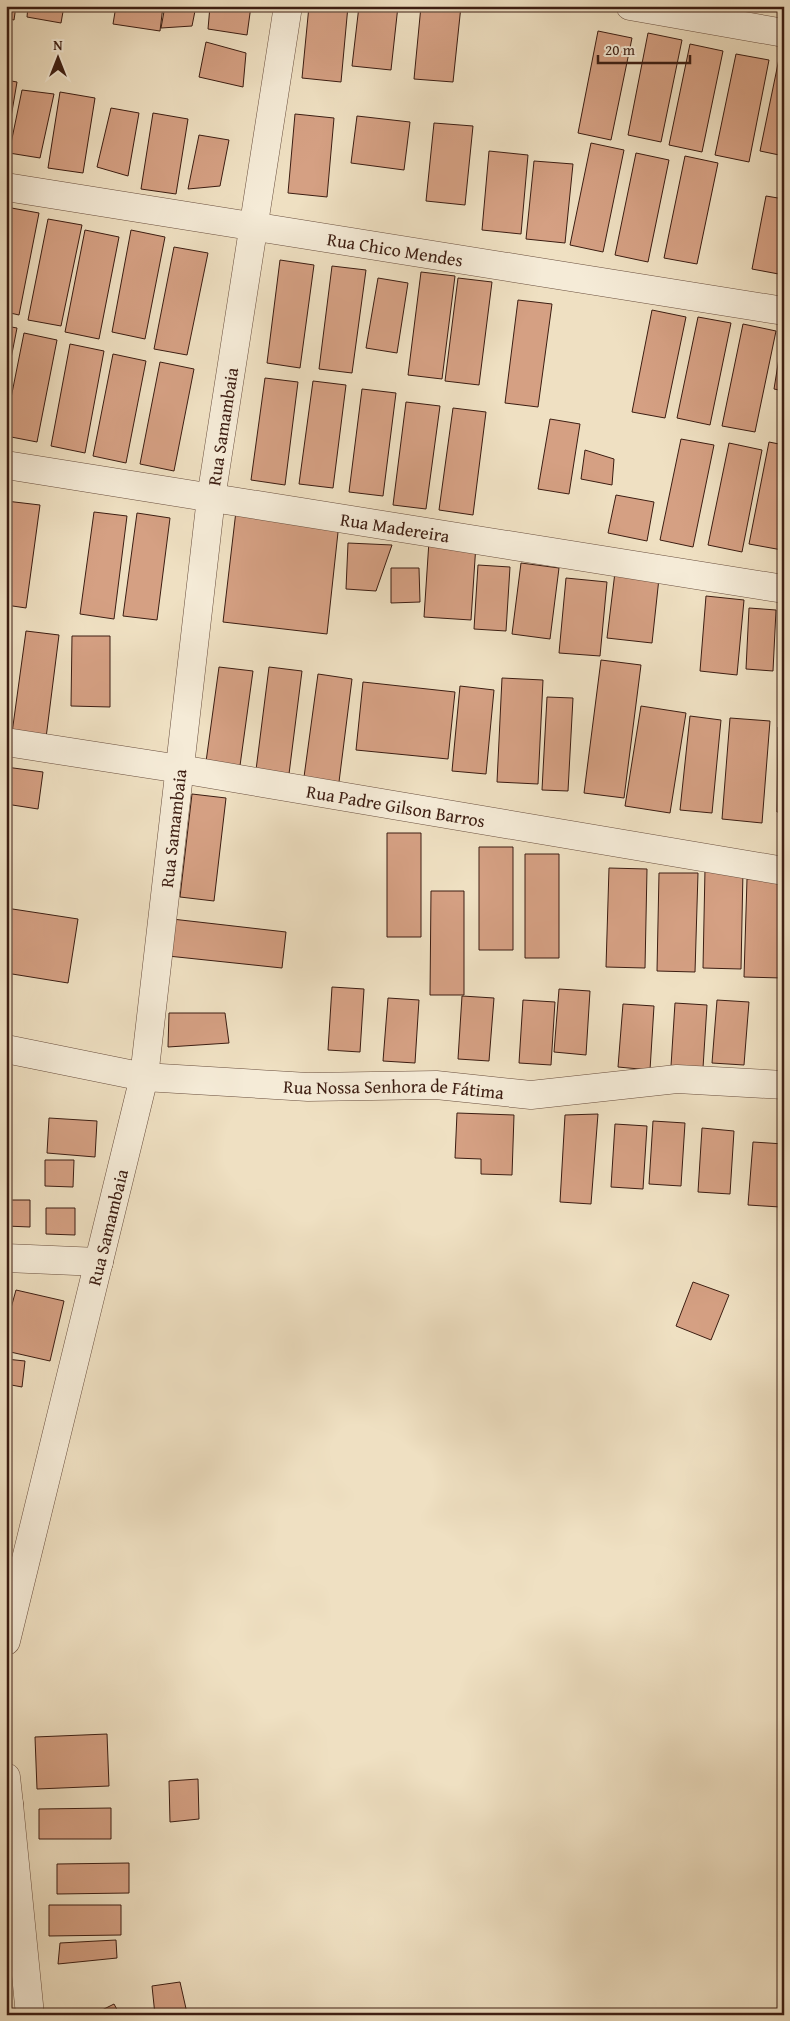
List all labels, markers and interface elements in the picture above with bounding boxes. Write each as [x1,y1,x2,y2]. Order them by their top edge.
north arrow [32,32,82,82]
scale bar [598,32,690,64]
text: N [53,35,63,55]
text: 20 m [605,39,636,60]
street label: Rua Chico Mendes [325,225,465,273]
street label: Rua Samambaia [200,365,245,487]
street label: Rua Madereira [338,505,452,549]
street label: Rua Samambaia [153,767,193,889]
street label: Rua Padre Gilson Barros [304,777,487,834]
street label: Rua Nossa Senhora de Fátima [283,1071,506,1106]
street label: Rua Samambaia [80,1166,135,1288]

